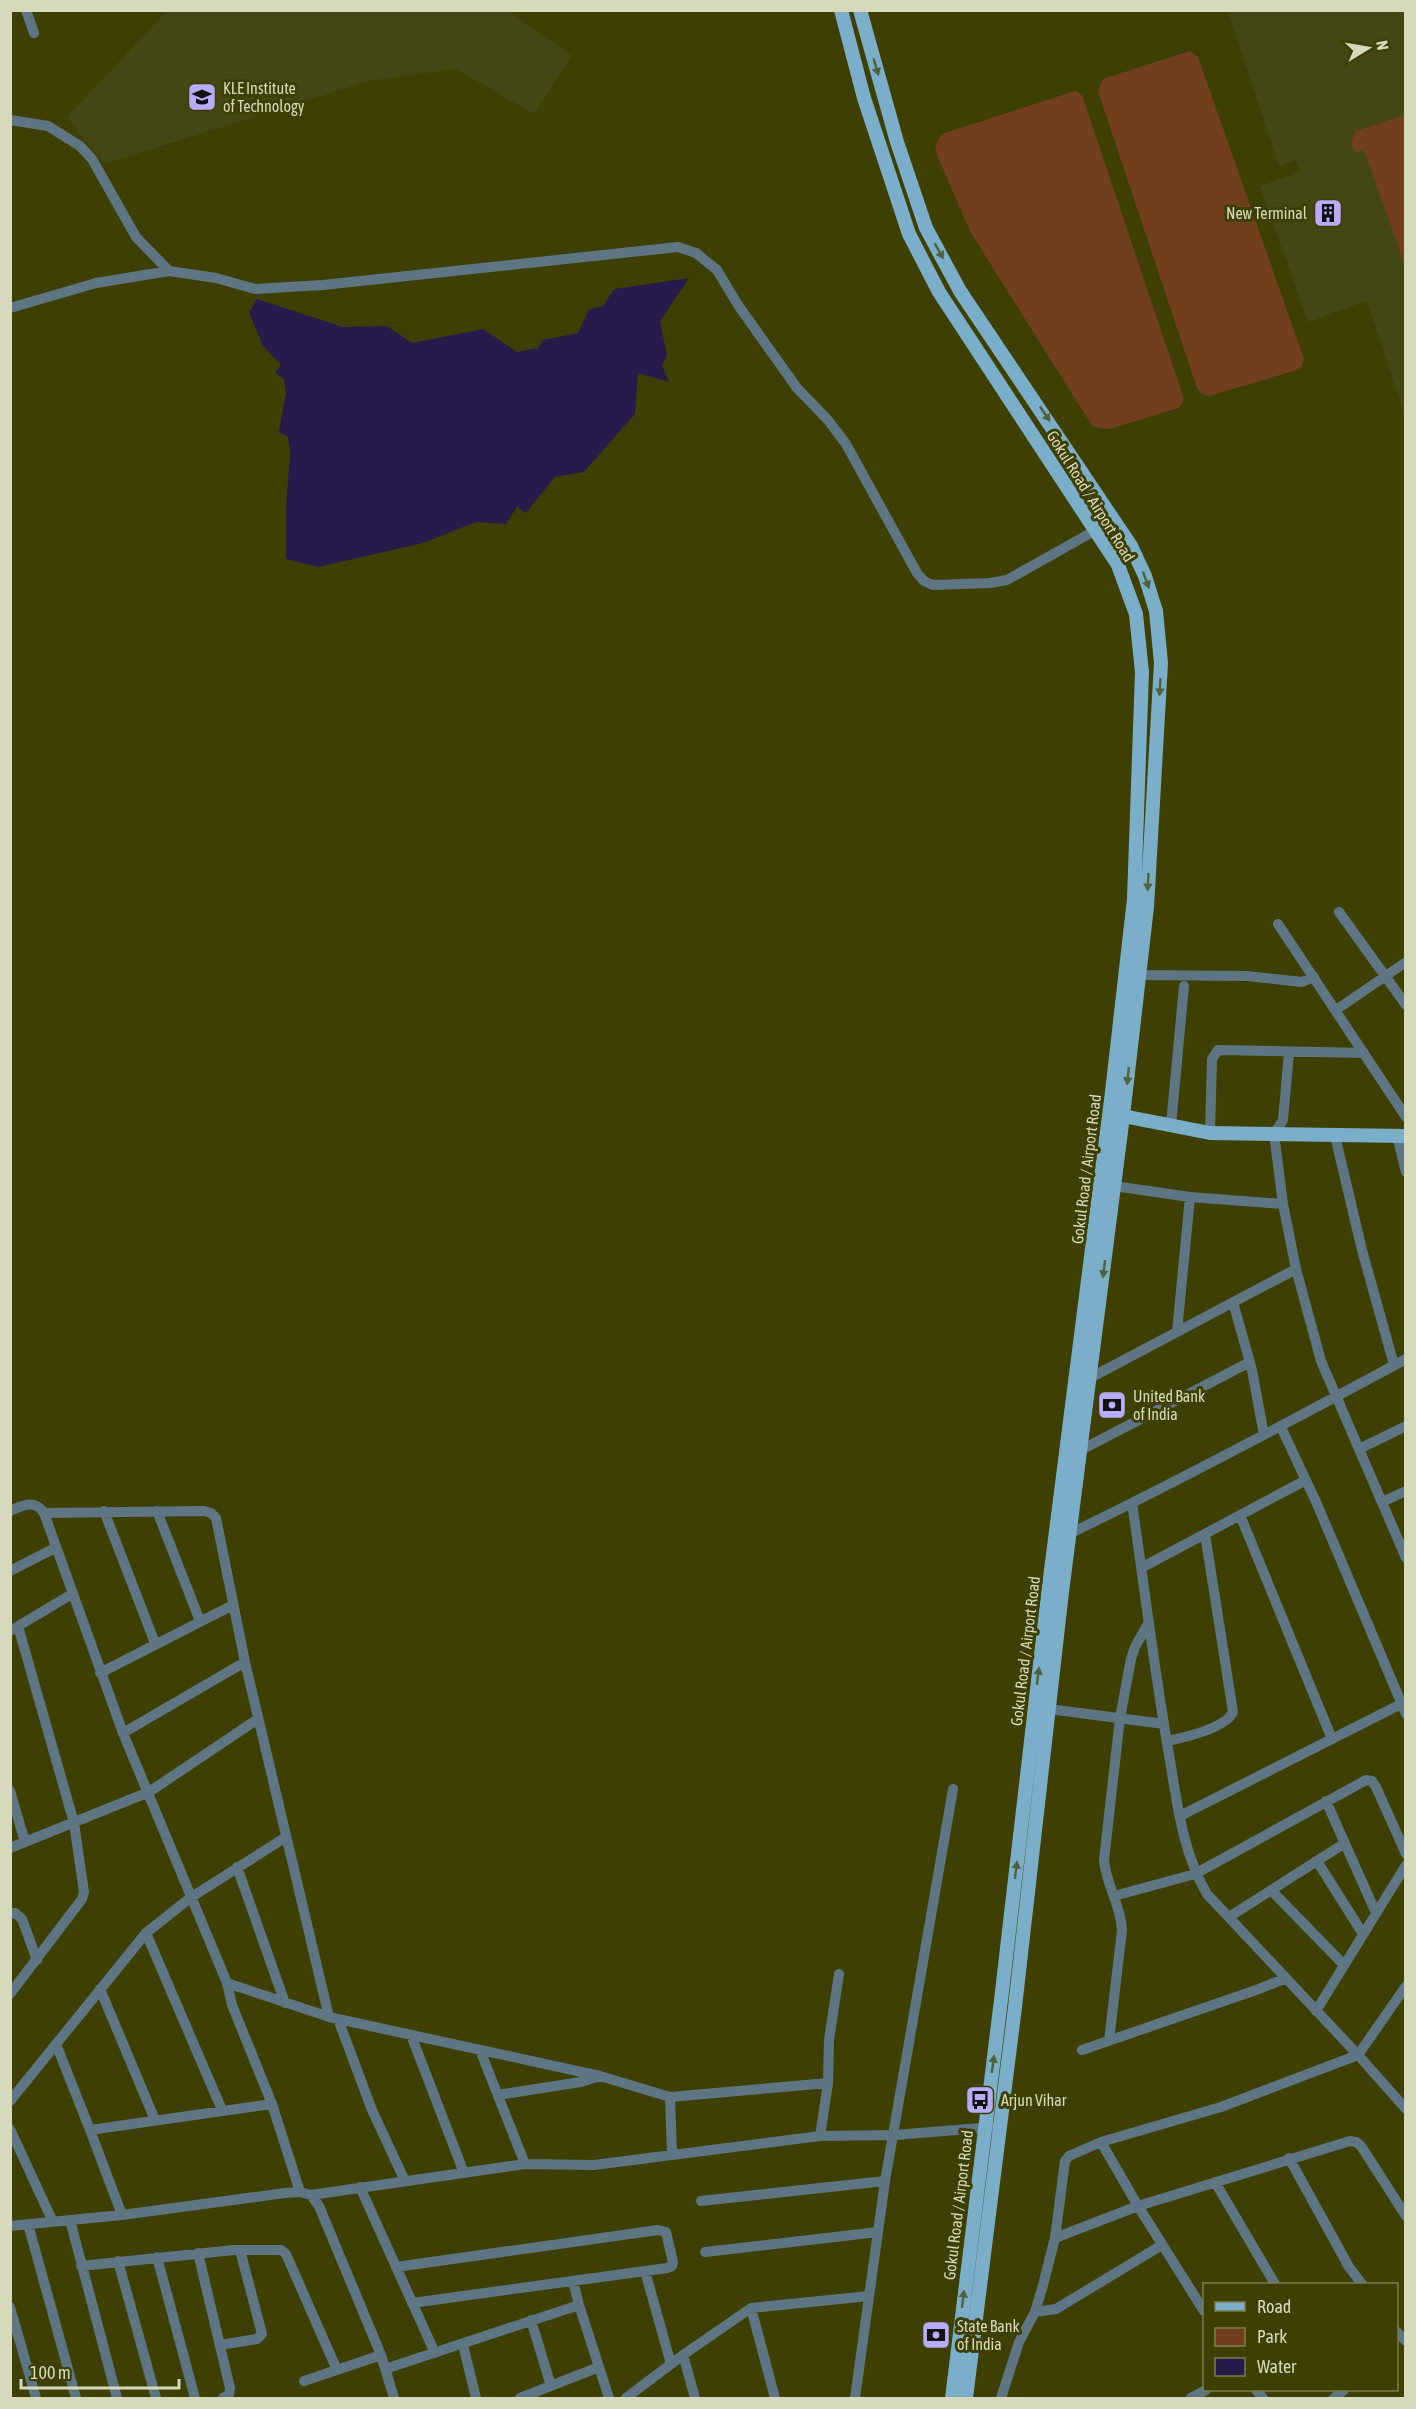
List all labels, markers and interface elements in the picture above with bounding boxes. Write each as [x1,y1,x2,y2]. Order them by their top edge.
north arrow [1338,18,1398,78]
text: N [1373,39,1392,51]
one-way arrow [872,58,881,76]
place label: KLE Institute of Technology [223,79,305,116]
school or university icon: KLE Institute of Technology [186,81,218,113]
building icon: New Terminal [1312,197,1344,229]
place label: New Terminal [1226,204,1308,222]
one-way arrow [933,243,944,259]
one-way arrow [1039,406,1050,422]
street label: Gokul Road / Airport Road [1043,427,1139,565]
one-way arrow [1142,571,1152,589]
one-way arrow [1155,678,1164,697]
one-way arrow [1144,872,1153,891]
one-way arrow [1123,1066,1133,1085]
street label: Gokul Road / Airport Road [1068,1093,1105,1245]
one-way arrow [1099,1260,1109,1279]
place label: United Bank of India [1133,1387,1205,1423]
bank icon: United Bank of India [1096,1389,1128,1421]
street label: Gokul Road / Airport Road [1007,1575,1044,1727]
one-way arrow [1033,1667,1043,1686]
one-way arrow [1011,1860,1021,1879]
one-way arrow [988,2054,997,2073]
bus stop icon: Arjun Vihar [964,2084,996,2116]
place label: Arjun Vihar [1001,2091,1067,2110]
street label: Gokul Road / Airport Road [940,2129,977,2281]
legend [1203,2283,1398,2391]
one-way arrow [958,2289,968,2308]
text: Road [1257,2296,1291,2317]
place label: State Bank of India [957,2317,1020,2353]
bank icon: State Bank of India [920,2319,952,2351]
text: Park [1257,2326,1287,2347]
scale bar [21,2352,178,2390]
text: Water [1257,2356,1297,2377]
text: 100 m [30,2362,71,2383]

